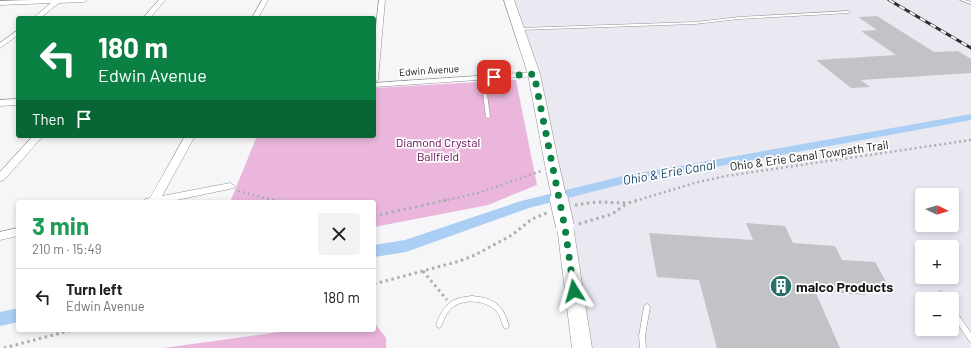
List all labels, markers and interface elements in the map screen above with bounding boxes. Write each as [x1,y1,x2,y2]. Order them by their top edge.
text: 180 m [98,30,168,64]
icon: left [32,32,84,84]
pin [477,60,511,94]
street label: Edwin Avenue [398,62,460,78]
text: Edwin Avenue [98,64,207,86]
icon: arrive [483,66,505,88]
icon: arrive [73,108,95,130]
text: Then [32,110,65,128]
park label: Diamond Crystal Ballfield [396,135,480,163]
street label: Ohio & Erie Canal Towpath Trail [729,137,889,173]
water label: Ohio & Erie Canal [621,156,717,188]
north arrow [915,188,959,232]
map controls [915,188,959,336]
text: 3 min [32,211,89,240]
button: close [318,213,360,255]
button: + [915,240,959,284]
text: 210 m · 15:49 [32,241,102,257]
position arrow [553,270,595,312]
building icon: malco Products [768,273,794,299]
place label: malco Products [796,278,893,295]
text: Turn left [66,280,122,298]
icon: left [32,286,54,308]
text: 180 m [323,288,360,306]
button: − [915,292,959,336]
text: Edwin Avenue [66,298,145,314]

